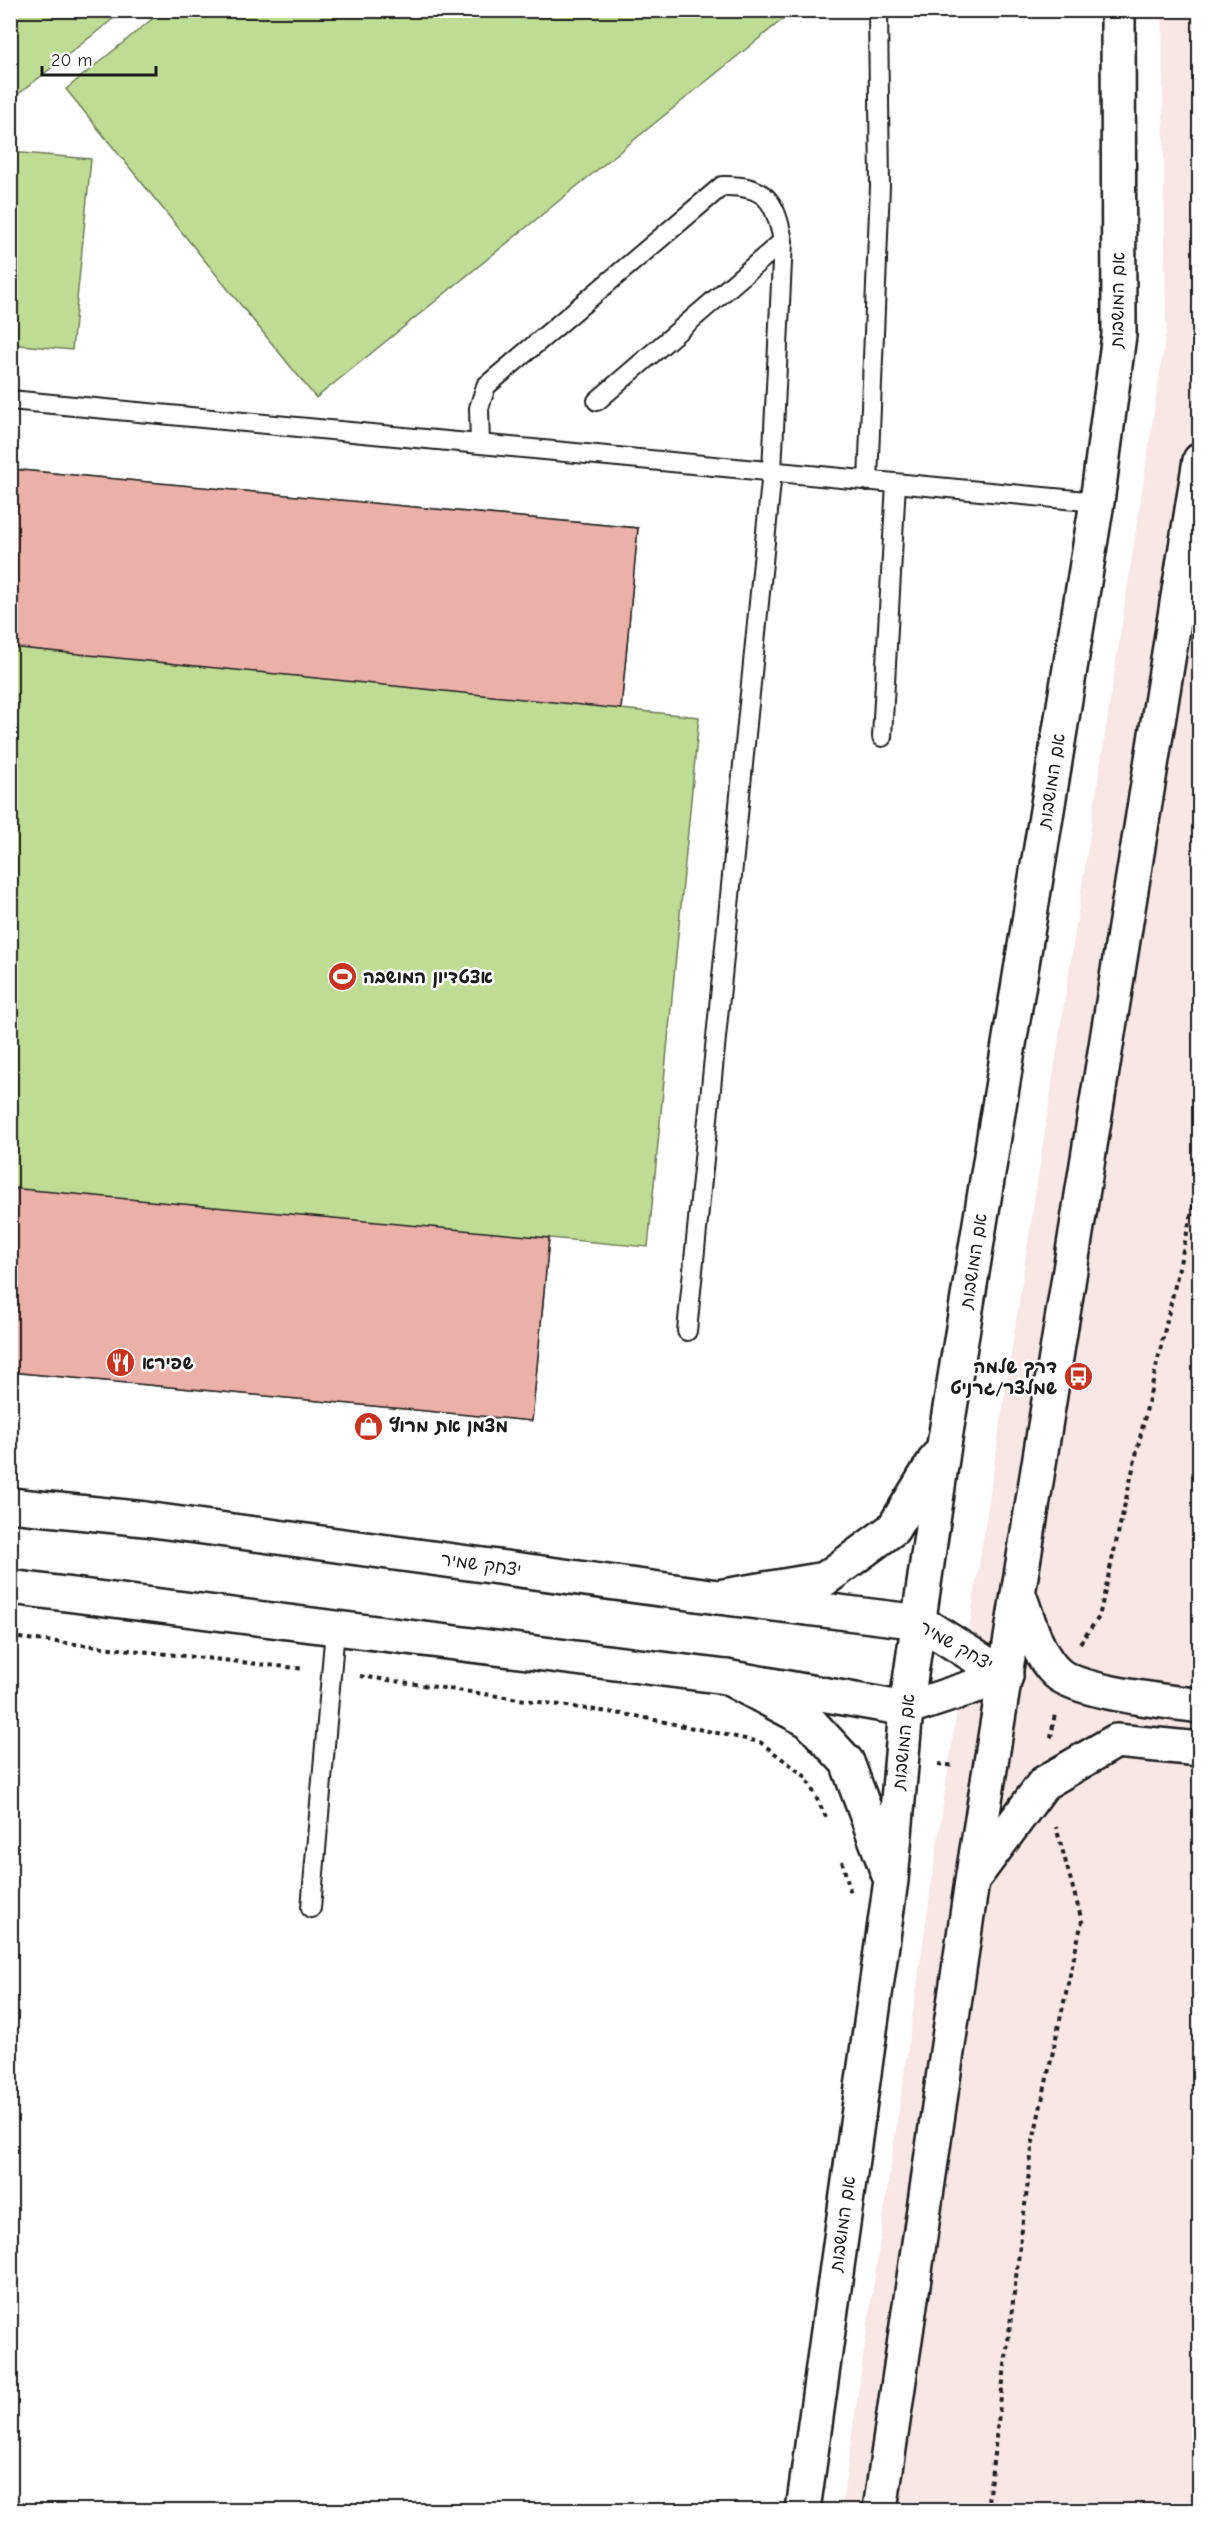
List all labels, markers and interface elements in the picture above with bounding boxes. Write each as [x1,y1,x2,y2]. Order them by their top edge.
scale bar [42,39,156,77]
text: 20 m [51,50,92,71]
street label: אם המושבות [1107,252,1129,349]
street label: אם המושבות [1034,732,1070,831]
sports icon: אצטדיון המושבה [326,961,358,993]
place label: אצטדיון המושבה [363,967,493,988]
street label: אם המושבות [956,1212,992,1311]
restaurant icon: שפירא [105,1347,137,1379]
place label: שפירא [142,1353,194,1374]
place label: דרך שלמה שמלצר/גרניט [950,1357,1057,1399]
bus stop icon: דרך שלמה שמלצר/גרניט [1062,1361,1094,1393]
shop icon: מצמן את מרוץ [352,1410,384,1442]
place label: מצמן את מרוץ [389,1416,508,1437]
street label: יצחק שמיר [439,1549,523,1581]
street label: יצחק שמיר [916,1617,996,1675]
street label: אם המושבות [888,1693,919,1792]
street label: אם המושבות [826,2175,860,2274]

